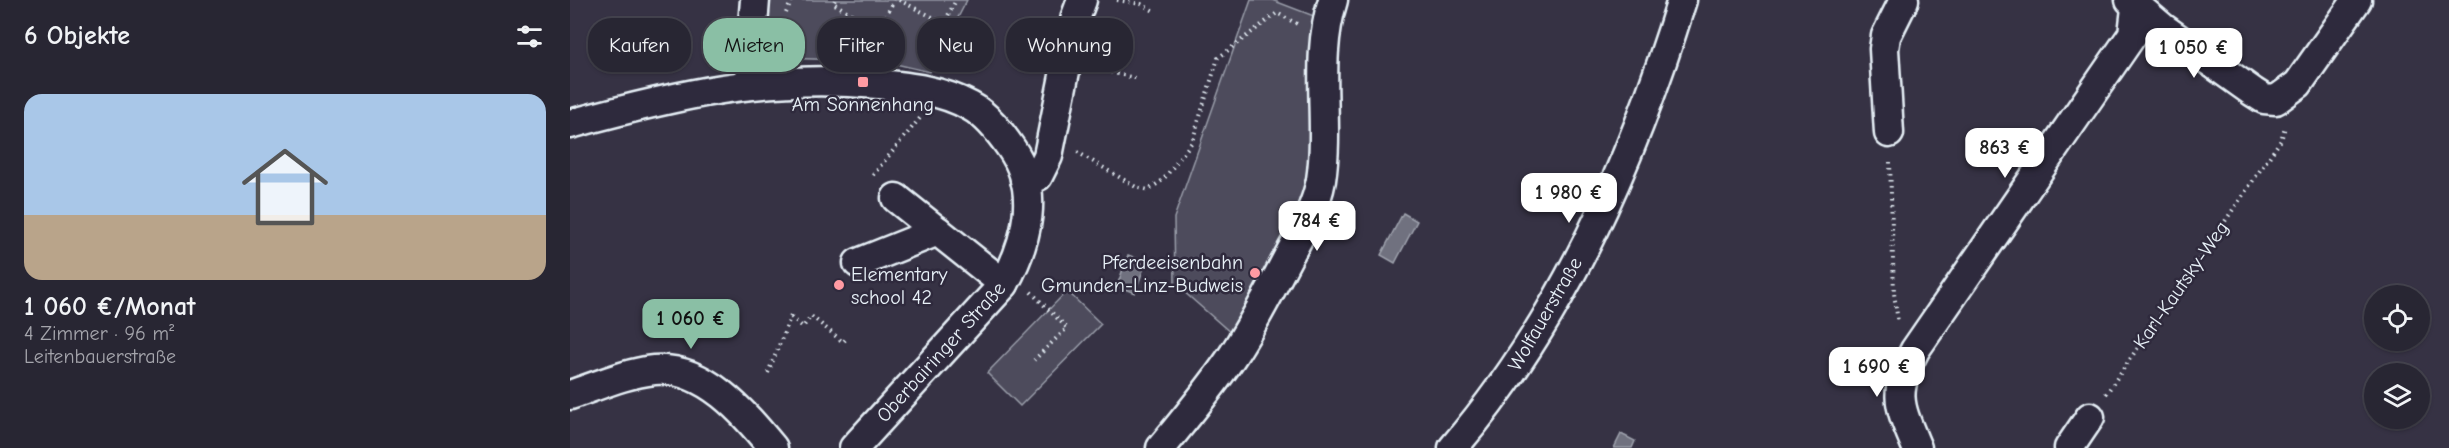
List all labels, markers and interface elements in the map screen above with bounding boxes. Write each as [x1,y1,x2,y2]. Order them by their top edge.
chip: Kaufen [588,18,691,72]
chip: Mieten [703,18,805,72]
chip: Filter [817,18,905,72]
chip: Neu [917,18,994,72]
chip: Wohnung [1006,18,1133,72]
icon: filters [513,20,546,53]
text: 6 Objekte [24,21,130,51]
pin: 1 050 € [2139,28,2249,79]
text: 1 050 € [2159,36,2229,59]
marker: Am Sonnenhang [856,75,870,89]
place label: Am Sonnenhang [792,93,934,116]
pin: 863 € [1963,128,2047,179]
icon: home [231,133,339,241]
text: 863 € [1979,136,2031,159]
pin: 1 980 € [1514,173,1624,224]
text: 1 980 € [1535,181,1603,204]
pin: 784 € [1275,201,1359,252]
text: 784 € [1293,209,1341,232]
street label: Karl-Kautsky-Weg [2128,217,2234,353]
place label: Pferdeeisenbahn Gmunden-Linz-Budweis [1041,251,1243,297]
street label: Wolfauerstraße [1503,253,1587,375]
place label: Elementary school 42 [851,263,947,309]
marker: Pferdeeisenbahn Gmunden-Linz-Budweis [1248,266,1262,280]
street label: Oberbairinger Straße [872,277,1010,427]
marker: Elementary school 42 [832,278,846,292]
map controls [2364,285,2430,429]
button: locate [2364,285,2430,351]
text: 1 060 €/Monat [24,292,196,322]
pin: 1 060 € [636,299,746,350]
text: 1 060 € [656,307,726,330]
text: 4 Zimmer · 96 m² [24,322,174,345]
text: Leitenbauerstraße [24,345,176,368]
pin: 1 690 € [1822,347,1932,398]
text: 1 690 € [1843,355,1911,378]
button: layers [2364,363,2430,429]

